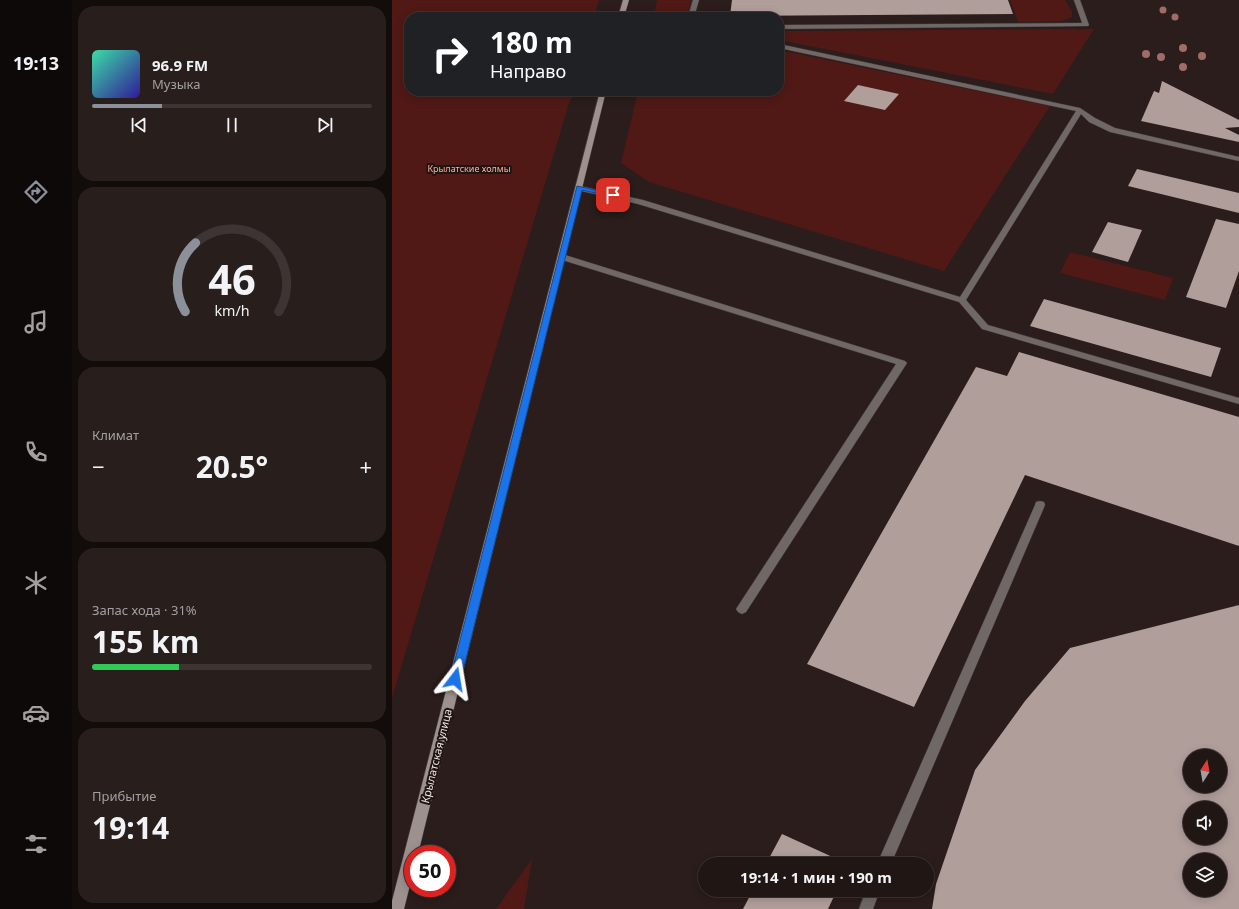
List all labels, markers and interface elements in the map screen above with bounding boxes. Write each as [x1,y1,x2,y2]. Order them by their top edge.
text: 180 m [490,23,573,61]
icon: right [424,28,476,80]
text: 19:13 [13,51,59,75]
text: 96.9 FM [152,55,208,75]
text: Направо [490,59,566,83]
text: Музыка [152,75,201,93]
icon: previous [128,114,150,136]
icon: pause [221,114,243,136]
icon: next [314,114,336,136]
park label: Крылатские холмы [427,162,511,175]
icon: directions [22,178,50,206]
pin [596,178,630,212]
icon: arrive [602,184,624,206]
text: 46 [208,251,256,307]
text: km/h [214,300,250,319]
icon: music [22,308,50,336]
text: Климат [92,426,139,444]
icon: phone [22,438,50,466]
text: 20.5° [196,446,268,487]
text: − [92,451,105,481]
text: + [359,451,372,481]
icon: climate [22,569,50,597]
text: Запас хода · 31% [92,601,197,619]
text: 155 km [92,621,199,662]
position arrow [434,658,476,700]
icon: car [22,699,50,727]
street label: Крылатская улица [417,707,455,805]
north arrow [1183,749,1227,793]
map controls [1183,749,1227,897]
text: Прибытие [92,787,156,805]
button: sound [1183,801,1227,845]
text: 19:14 [92,807,169,848]
icon: filters [22,830,50,858]
speed limit sign: 50 [404,845,456,897]
button: layers [1183,853,1227,897]
text: 19:14 · 1 мин · 190 m [740,867,892,887]

